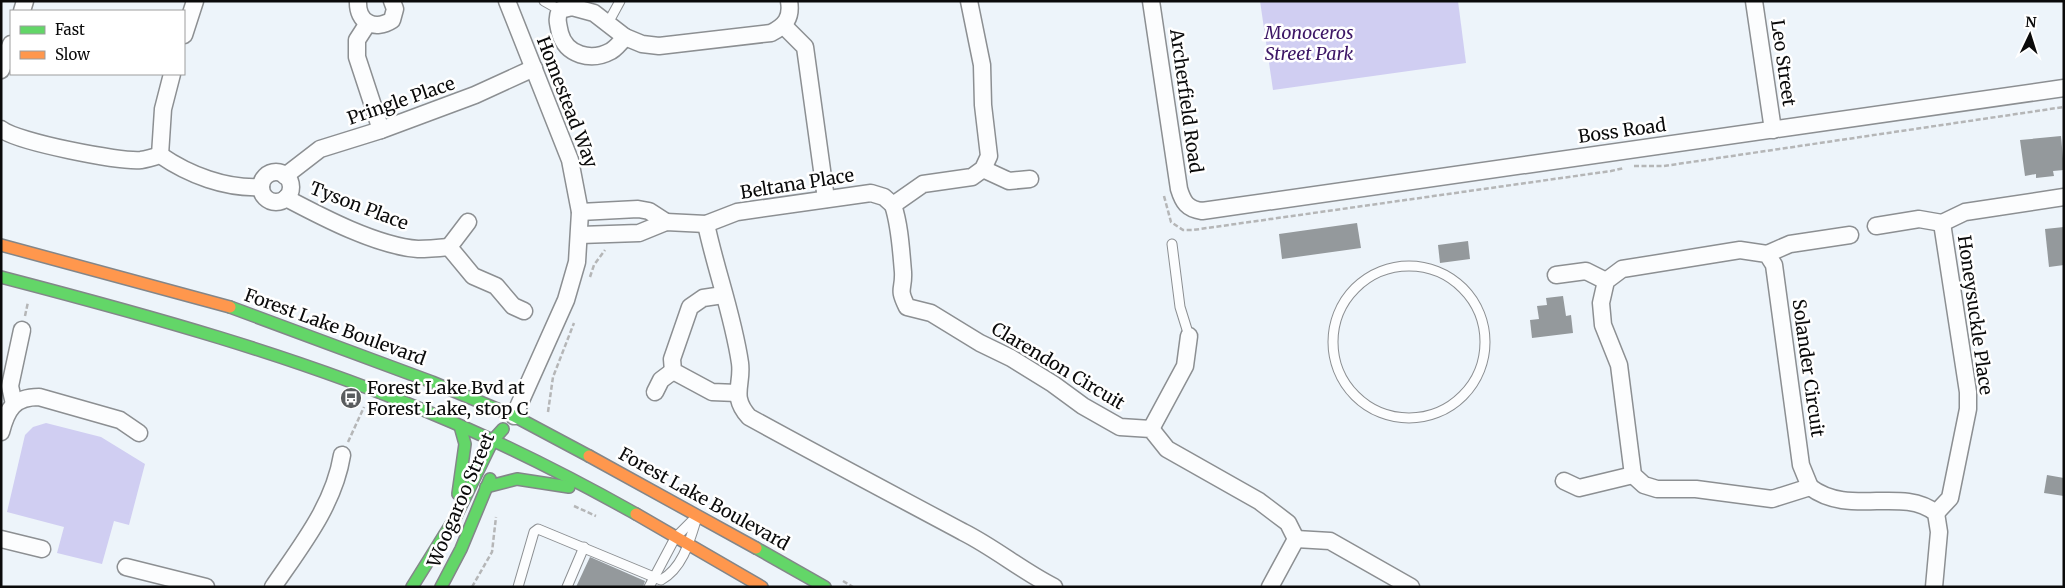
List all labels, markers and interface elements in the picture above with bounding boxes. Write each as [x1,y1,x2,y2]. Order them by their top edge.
legend [10,10,185,75]
north arrow [2005,10,2055,60]
text: N [2025,13,2037,31]
street label: Leo Street [1766,18,1801,108]
text: Fast [55,20,85,39]
park label: Monoceros Street Park [1264,21,1353,65]
street label: Archerfield Road [1165,26,1208,175]
street label: Homestead Way [532,33,603,171]
text: Slow [55,45,90,64]
street label: Pringle Place [344,71,458,130]
street label: Boss Road [1576,113,1668,148]
street label: Beltana Place [738,163,855,204]
street label: Tyson Place [307,176,412,235]
street label: Honeysuckle Place [1953,234,1998,396]
street label: Forest Lake Boulevard [241,283,429,370]
street label: Solander Circuit [1787,297,1830,438]
street label: Clarendon Circuit [987,317,1129,414]
place label: Forest Lake Bvd at Forest Lake, stop C [367,376,529,420]
bus stop icon: Forest Lake Bvd at Forest Lake, stop C [339,386,363,410]
street label: Woogaroo Street [421,429,499,572]
street label: Forest Lake Boulevard [615,442,794,555]

